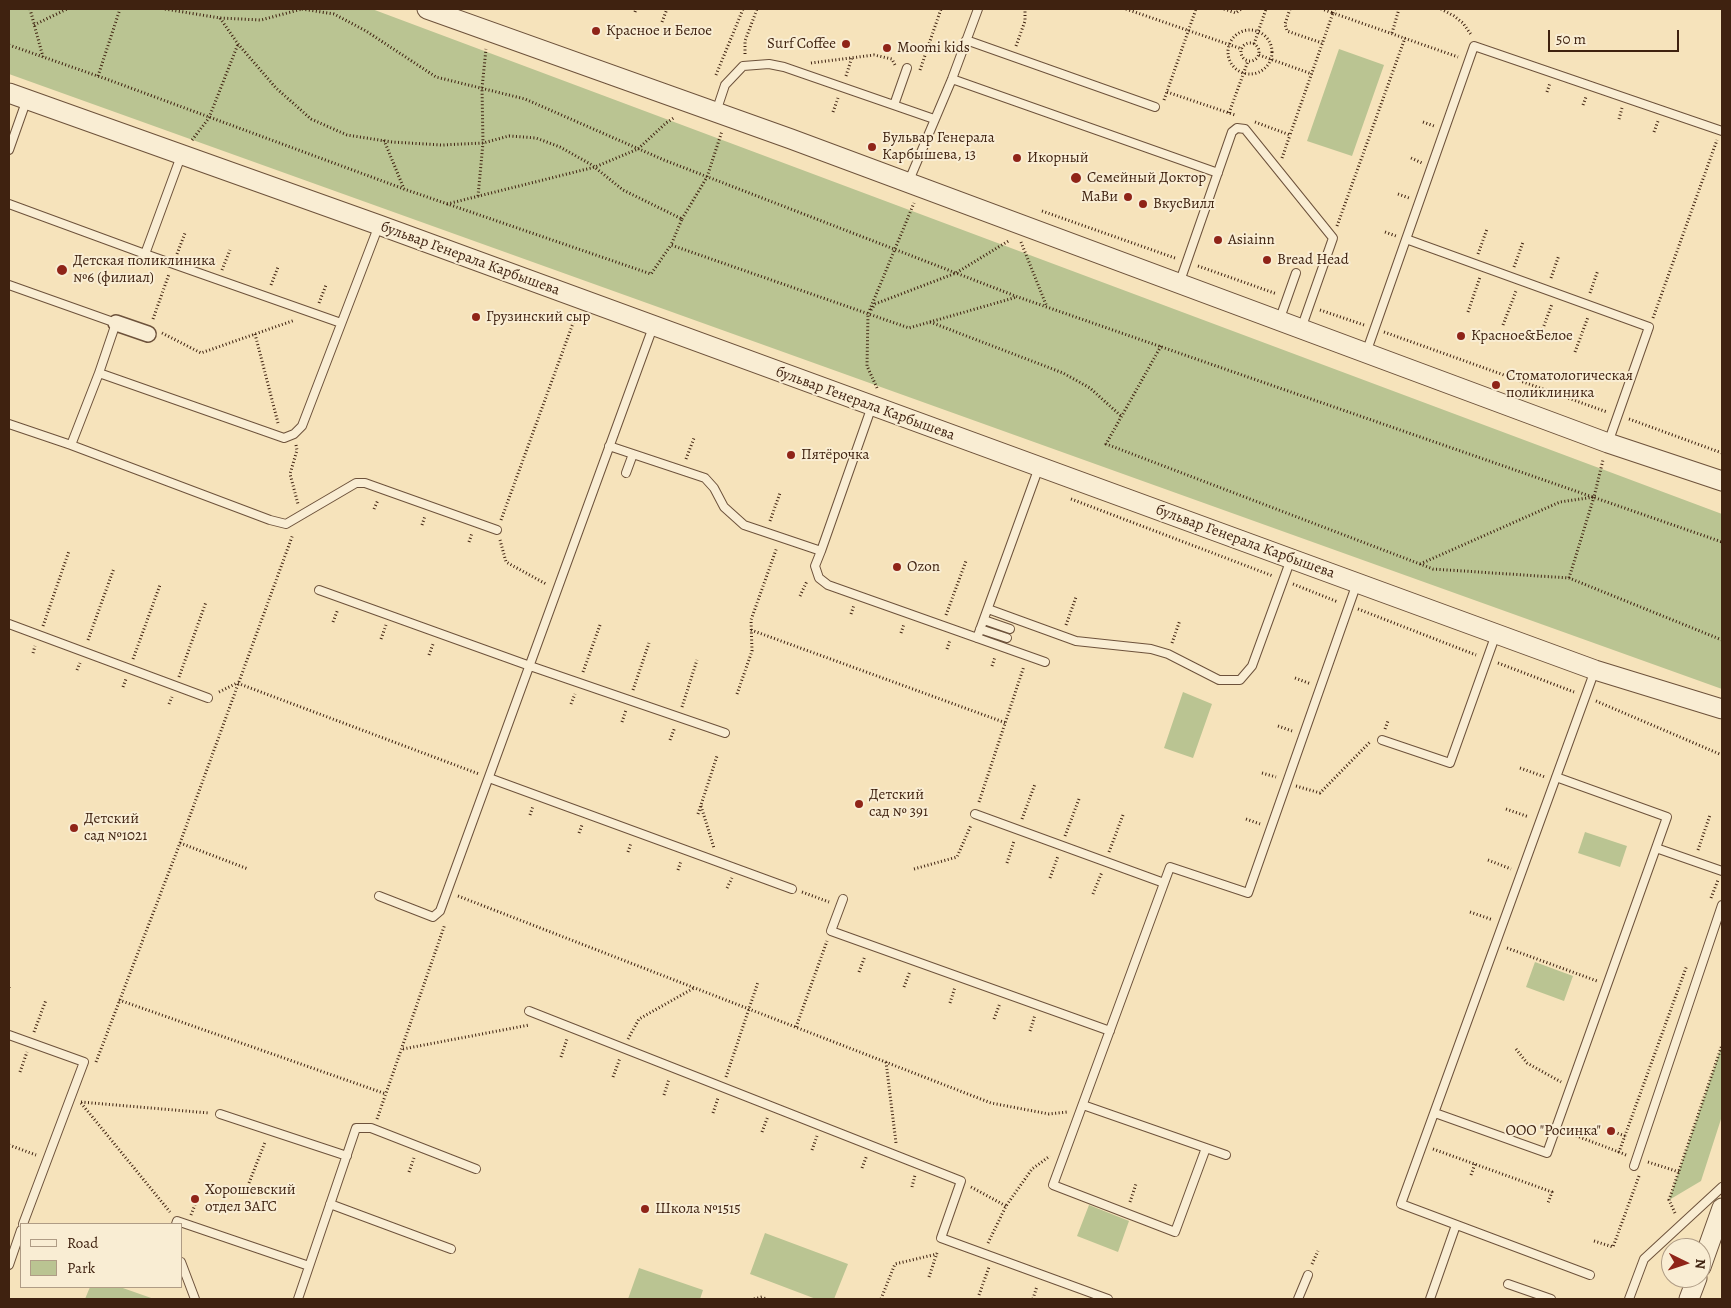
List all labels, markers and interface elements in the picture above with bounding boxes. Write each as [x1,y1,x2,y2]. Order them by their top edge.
scale bar [1551,20,1682,52]
place label: Красное и Белое [606,22,712,40]
marker: Красное и Белое [590,25,602,37]
text: 50 m [1556,29,1586,49]
place label: Surf Coffee [767,35,836,53]
marker: Surf Coffee [840,38,852,50]
place label: Moomi kids [897,39,970,57]
marker: Moomi kids [881,42,893,54]
place label: Бульвар Генерала Карбышева, 13 [882,129,995,164]
marker: Бульвар Генерала Карбышева, 13 [866,141,878,153]
place label: Икорный [1027,149,1089,167]
marker: Икорный [1011,152,1023,164]
place label: Семейный Доктор [1087,169,1206,187]
marker: Семейный Доктор [1069,171,1083,185]
place label: МаВи [1081,188,1118,206]
marker: МаВи [1122,191,1134,203]
place label: ВкусВилл [1153,195,1215,213]
marker: ВкусВилл [1137,198,1149,210]
street label: бульвар Генерала Карбышева [378,218,562,300]
place label: Asiainn [1228,231,1275,249]
marker: Asiainn [1212,234,1224,246]
place label: Bread Head [1277,251,1349,269]
place label: Детская поликлиника №6 (филиал) [73,252,215,287]
marker: Bread Head [1261,254,1273,266]
marker: Детская поликлиника №6 (филиал) [55,263,69,277]
place label: Грузинский сыр [486,308,590,326]
marker: Грузинский сыр [470,311,482,323]
place label: Красное&Белое [1471,327,1573,345]
marker: Красное&Белое [1455,330,1467,342]
street label: бульвар Генерала Карбышева [773,363,957,445]
place label: Стоматологическая поликлиника [1506,367,1633,402]
marker: Стоматологическая поликлиника [1490,379,1502,391]
place label: Пятёрочка [801,446,869,464]
marker: Пятёрочка [785,449,797,461]
street label: бульвар Генерала Карбышева [1153,501,1337,583]
place label: Ozon [907,558,940,576]
marker: Ozon [891,561,903,573]
place label: Детский сад № 391 [869,786,928,821]
marker: Детский сад № 391 [853,798,865,810]
place label: Детский сад №1021 [84,810,147,845]
marker: Детский сад №1021 [68,822,80,834]
place label: ООО "Росинка" [1506,1122,1601,1140]
marker: ООО "Росинка" [1605,1125,1617,1137]
place label: Хорошевский отдел ЗАГС [205,1181,296,1216]
marker: Хорошевский отдел ЗАГС [189,1193,201,1205]
place label: Школа №1515 [655,1200,741,1218]
marker: Школа №1515 [639,1203,651,1215]
legend [20,1223,182,1288]
text: Road [67,1233,98,1253]
north arrow [1661,1238,1711,1288]
text: Park [67,1258,95,1278]
text: N [1691,1258,1710,1270]

